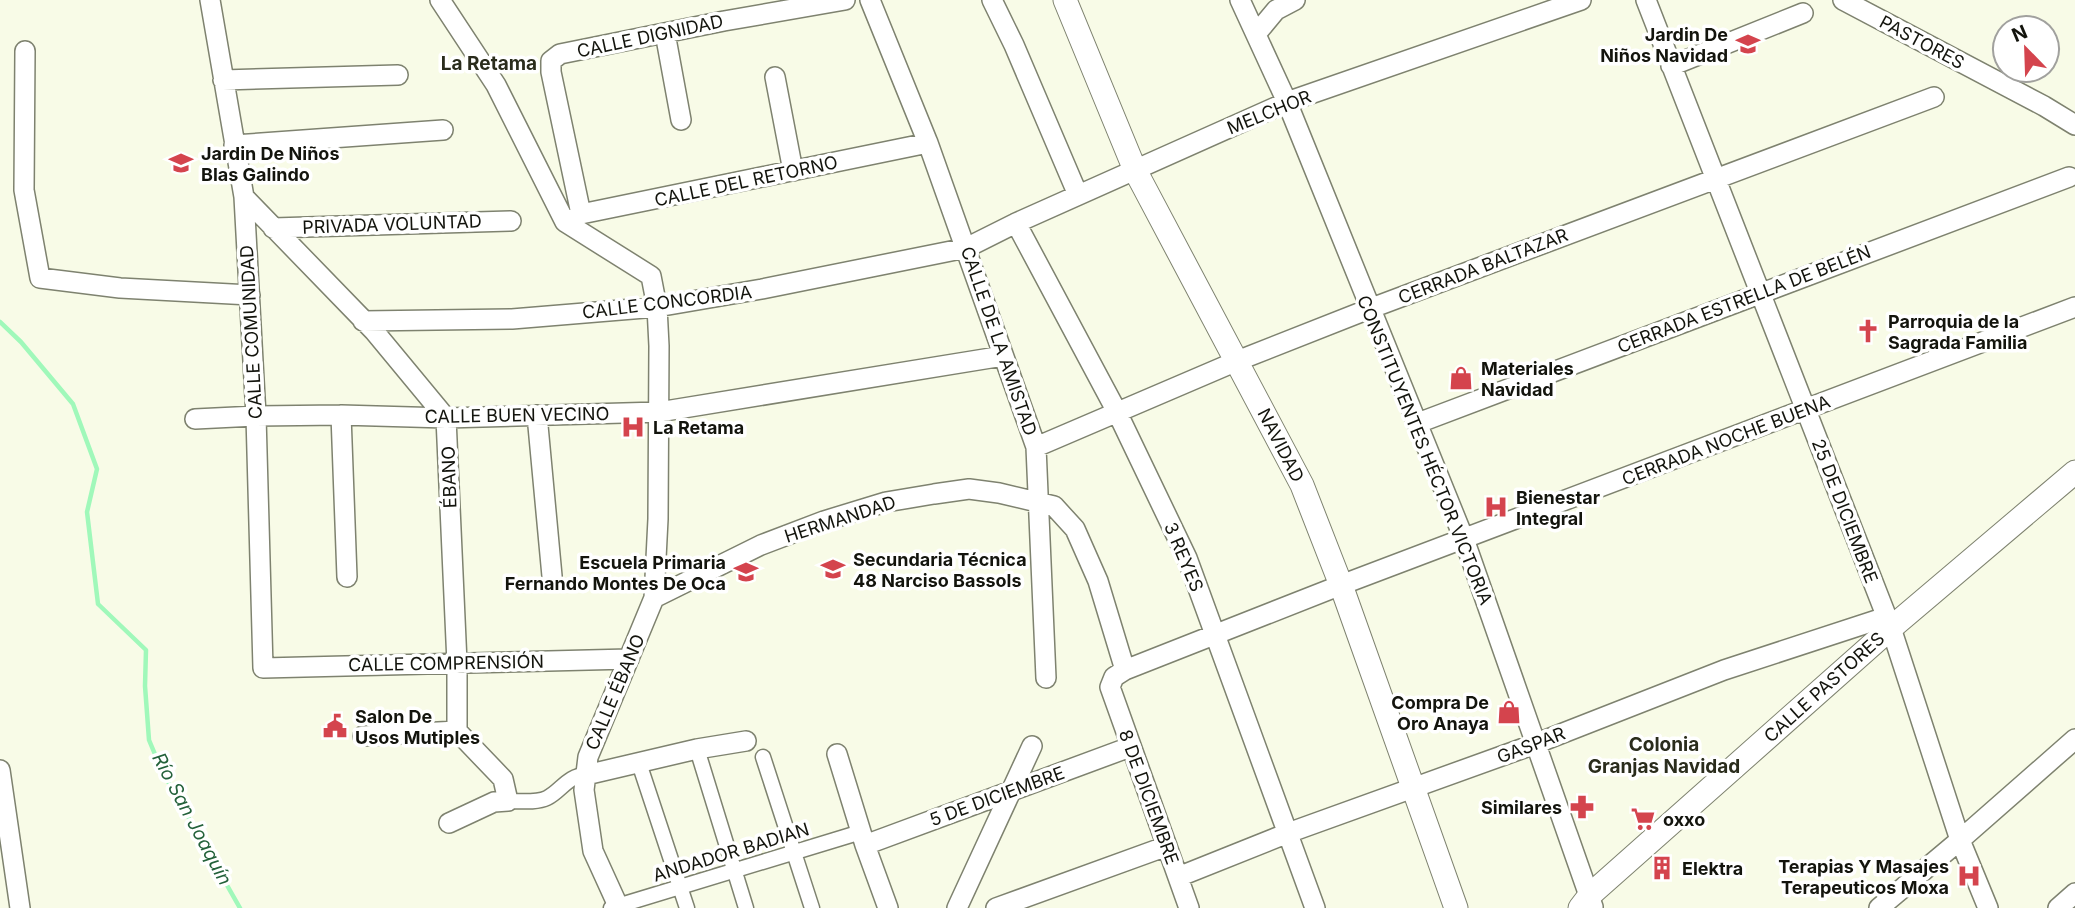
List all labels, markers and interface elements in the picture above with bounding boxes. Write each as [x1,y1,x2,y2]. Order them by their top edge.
street label: CALLE DIGNIDAD [575,10,725,62]
street label: PASTORES [1876,11,1968,73]
north arrow [1991,14,2061,84]
text: N [2008,20,2031,47]
place label: Jardin De Niños Navidad [1600,24,1728,66]
school or university icon: Jardin De Niños Navidad [1734,30,1762,58]
district label: La Retama [441,52,537,75]
street label: MELCHOR [1224,86,1314,138]
place label: Jardin De Niños Blas Galindo [201,143,339,185]
school or university icon: Jardin De Niños Blas Galindo [167,149,195,177]
street label: CALLE DEL RETORNO [653,151,839,211]
street label: PRIVADA VOLUNTAD [302,210,482,238]
street label: CERRADA BALTAZAR [1395,224,1571,308]
street label: CERRADA ESTRELLA DE BELÉN [1614,240,1874,357]
street label: CALLE COMUNIDAD [236,244,266,420]
street label: CALLE DE LA AMISTAD [957,244,1041,438]
street label: CALLE CONCORDIA [581,281,753,323]
street label: CONSTITUYENTES HÉCTOR VICTORIA [1353,292,1498,608]
place label: Parroquia de la Sagrada Familia [1888,311,2027,353]
church icon: Parroquia de la Sagrada Familia [1854,317,1882,345]
place label: Materiales Navidad [1481,358,1574,400]
shop icon: Materiales Navidad [1447,364,1475,392]
street label: CERRADA NOCHE BUENA [1619,391,1833,489]
street label: CALLE BUEN VECINO [425,403,609,427]
street label: NAVIDAD [1254,405,1308,485]
hospital icon: La Retama [619,413,647,441]
place label: La Retama [653,417,744,438]
street label: 25 DE DICIEMBRE [1808,436,1882,586]
street label: ÉBANO [436,445,461,509]
place label: Bienestar Integral [1516,487,1600,529]
street label: HERMANDAD [782,491,898,547]
hospital icon: Bienestar Integral [1482,493,1510,521]
street label: 3 REYES [1160,519,1208,595]
place label: Secundaria Técnica 48 Narciso Bassols [853,549,1027,591]
place label: Escuela Primaria Fernando Montes De Oca [505,552,726,594]
school or university icon: Secundaria Técnica 48 Narciso Bassols [819,555,847,583]
school or university icon: Escuela Primaria Fernando Montes De Oca [732,558,760,586]
street label: CALLE PASTORES [1760,628,1888,746]
street label: CALLE ÉBANO [580,631,649,753]
street label: CALLE COMPRENSIÓN [348,650,544,675]
place label: Compra De Oro Anaya [1391,692,1489,734]
shop icon: Compra De Oro Anaya [1495,698,1523,726]
place label: Salon De Usos Mutiples [355,706,480,748]
public building icon: Salon De Usos Mutiples [321,712,349,740]
street label: GASPAR [1494,722,1568,768]
street label: 8 DE DICIEMBRE [1115,727,1183,867]
district label: Colonia Granjas Navidad [1588,733,1740,778]
water label: Río San Joaquín [147,749,237,889]
street label: 5 DE DICIEMBRE [927,762,1067,830]
pharmacy icon: Similares [1568,793,1596,821]
place label: Similares [1481,797,1562,818]
supermarket icon: oxxo [1629,805,1657,833]
place label: oxxo [1663,809,1705,830]
street label: ANDADOR BADIAN [650,818,812,886]
building icon: Elektra [1648,854,1676,882]
place label: Terapias Y Masajes Terapeuticos Moxa [1778,856,1949,898]
place label: Elektra [1682,858,1743,879]
hospital icon: Terapias Y Masajes Terapeuticos Moxa [1955,862,1983,890]

